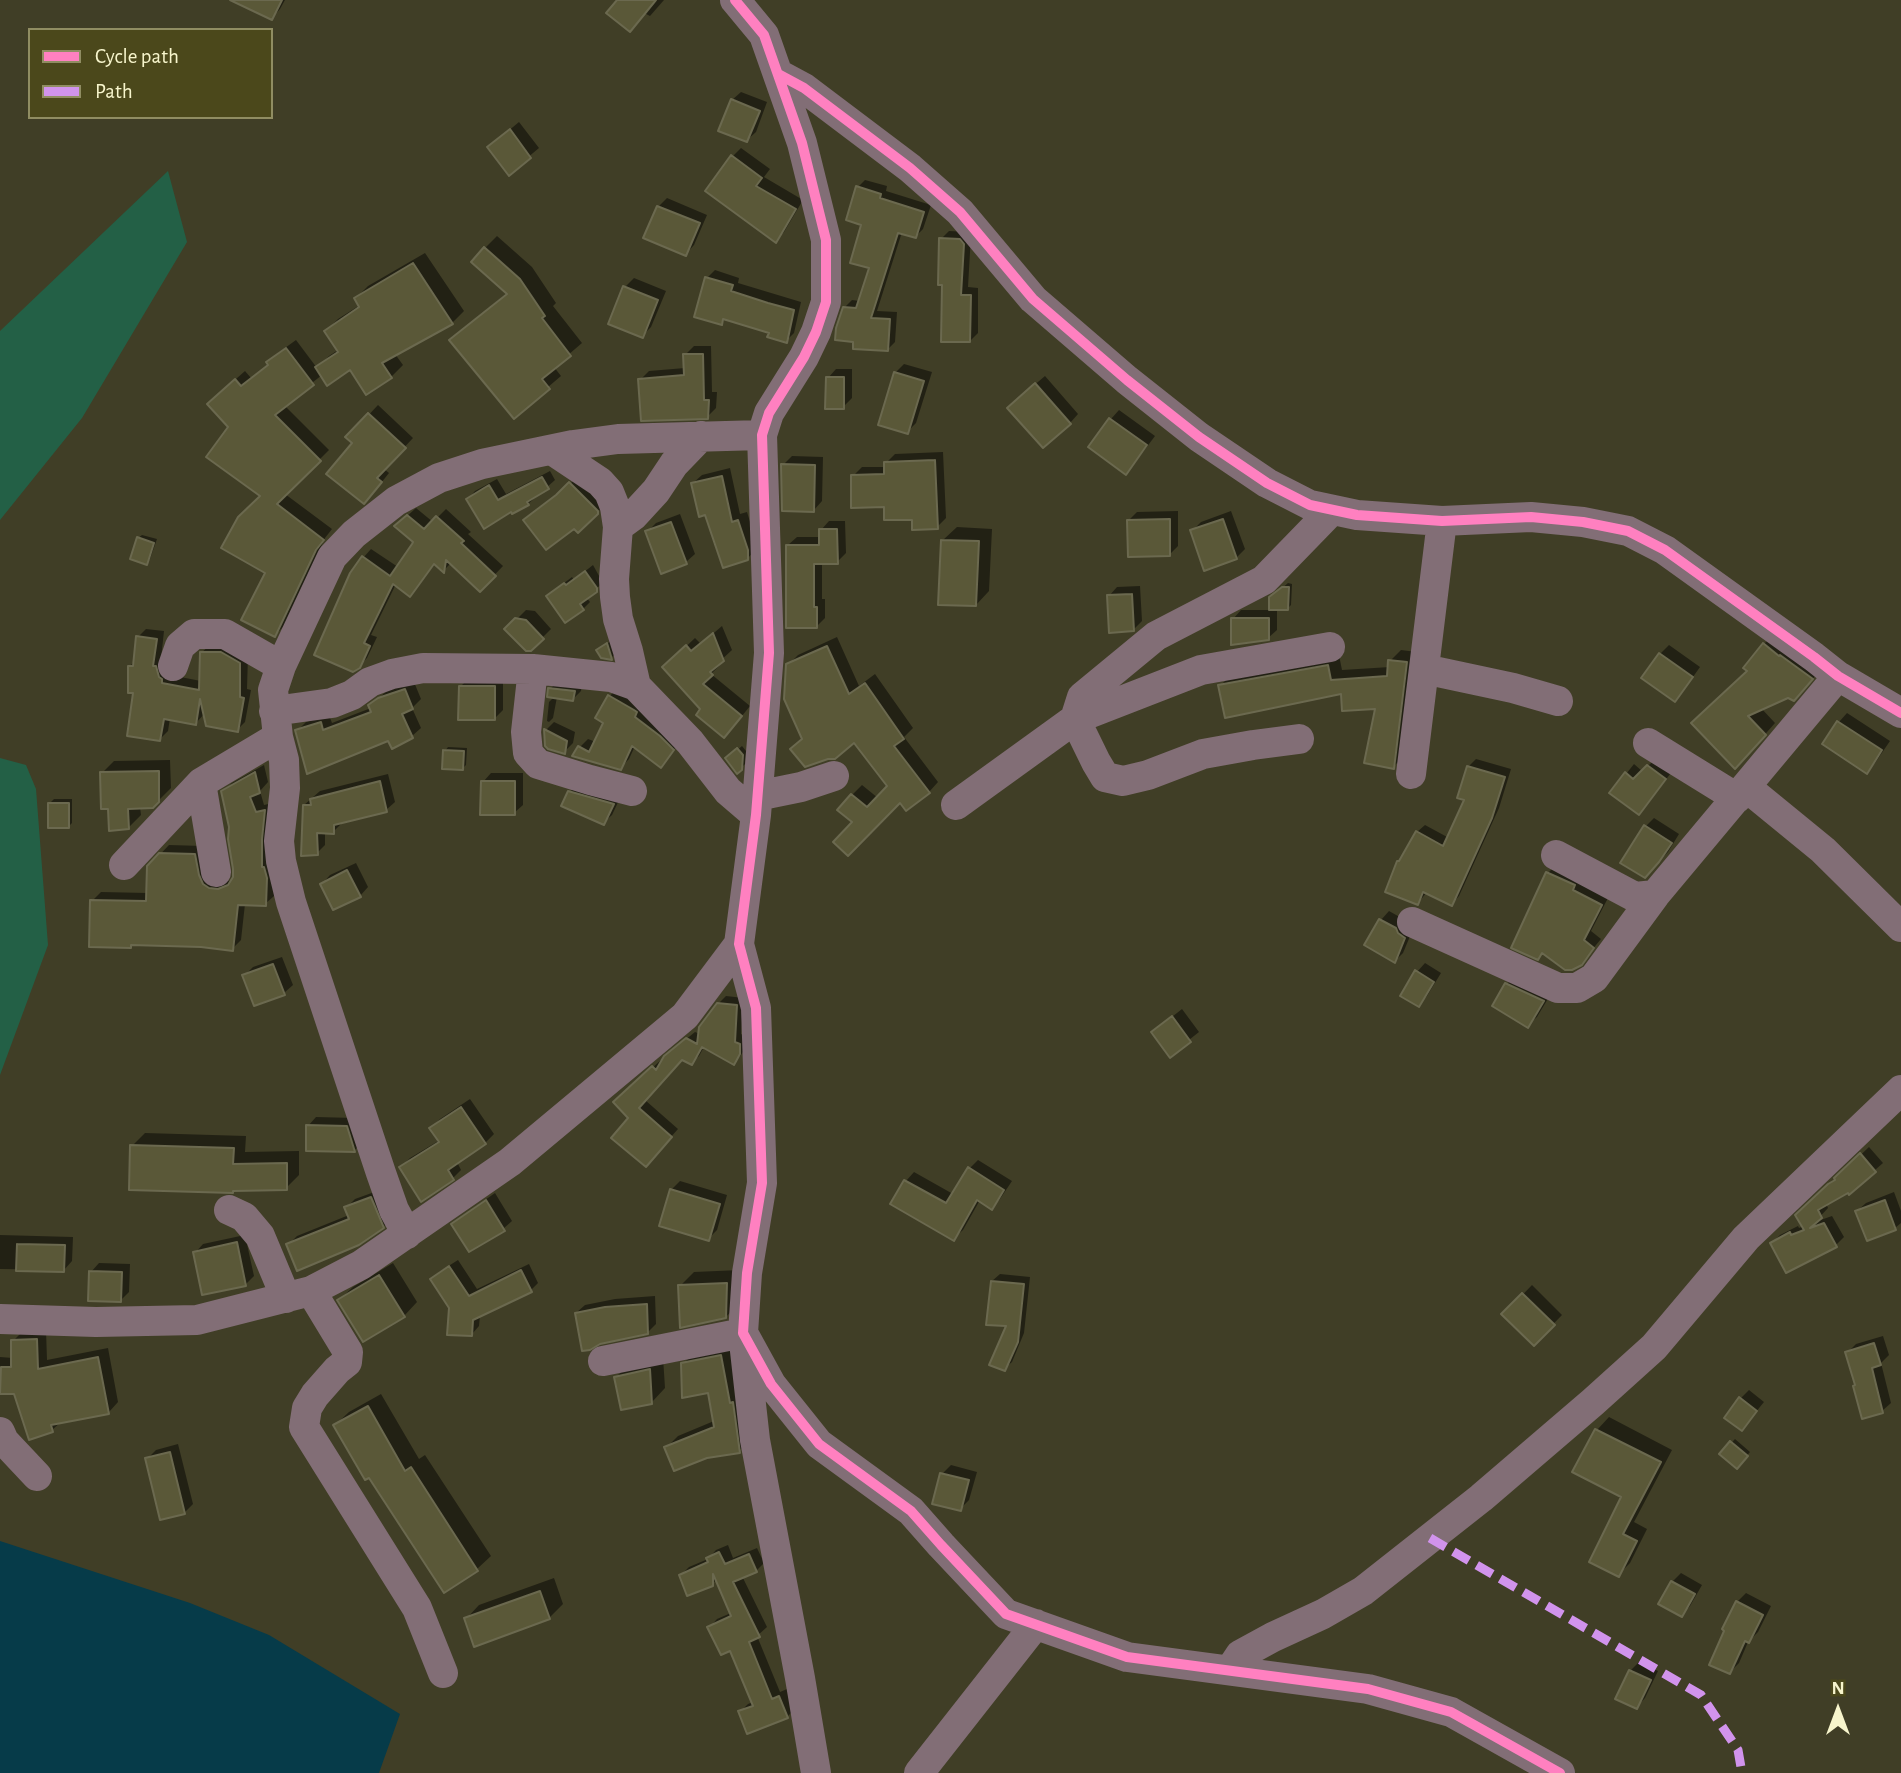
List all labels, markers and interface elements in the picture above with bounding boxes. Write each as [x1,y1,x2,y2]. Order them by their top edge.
legend [28,28,273,119]
text: Cycle path [95,46,179,67]
text: Path [95,81,133,102]
north arrow [1803,1675,1873,1745]
text: N [1831,1679,1845,1698]

